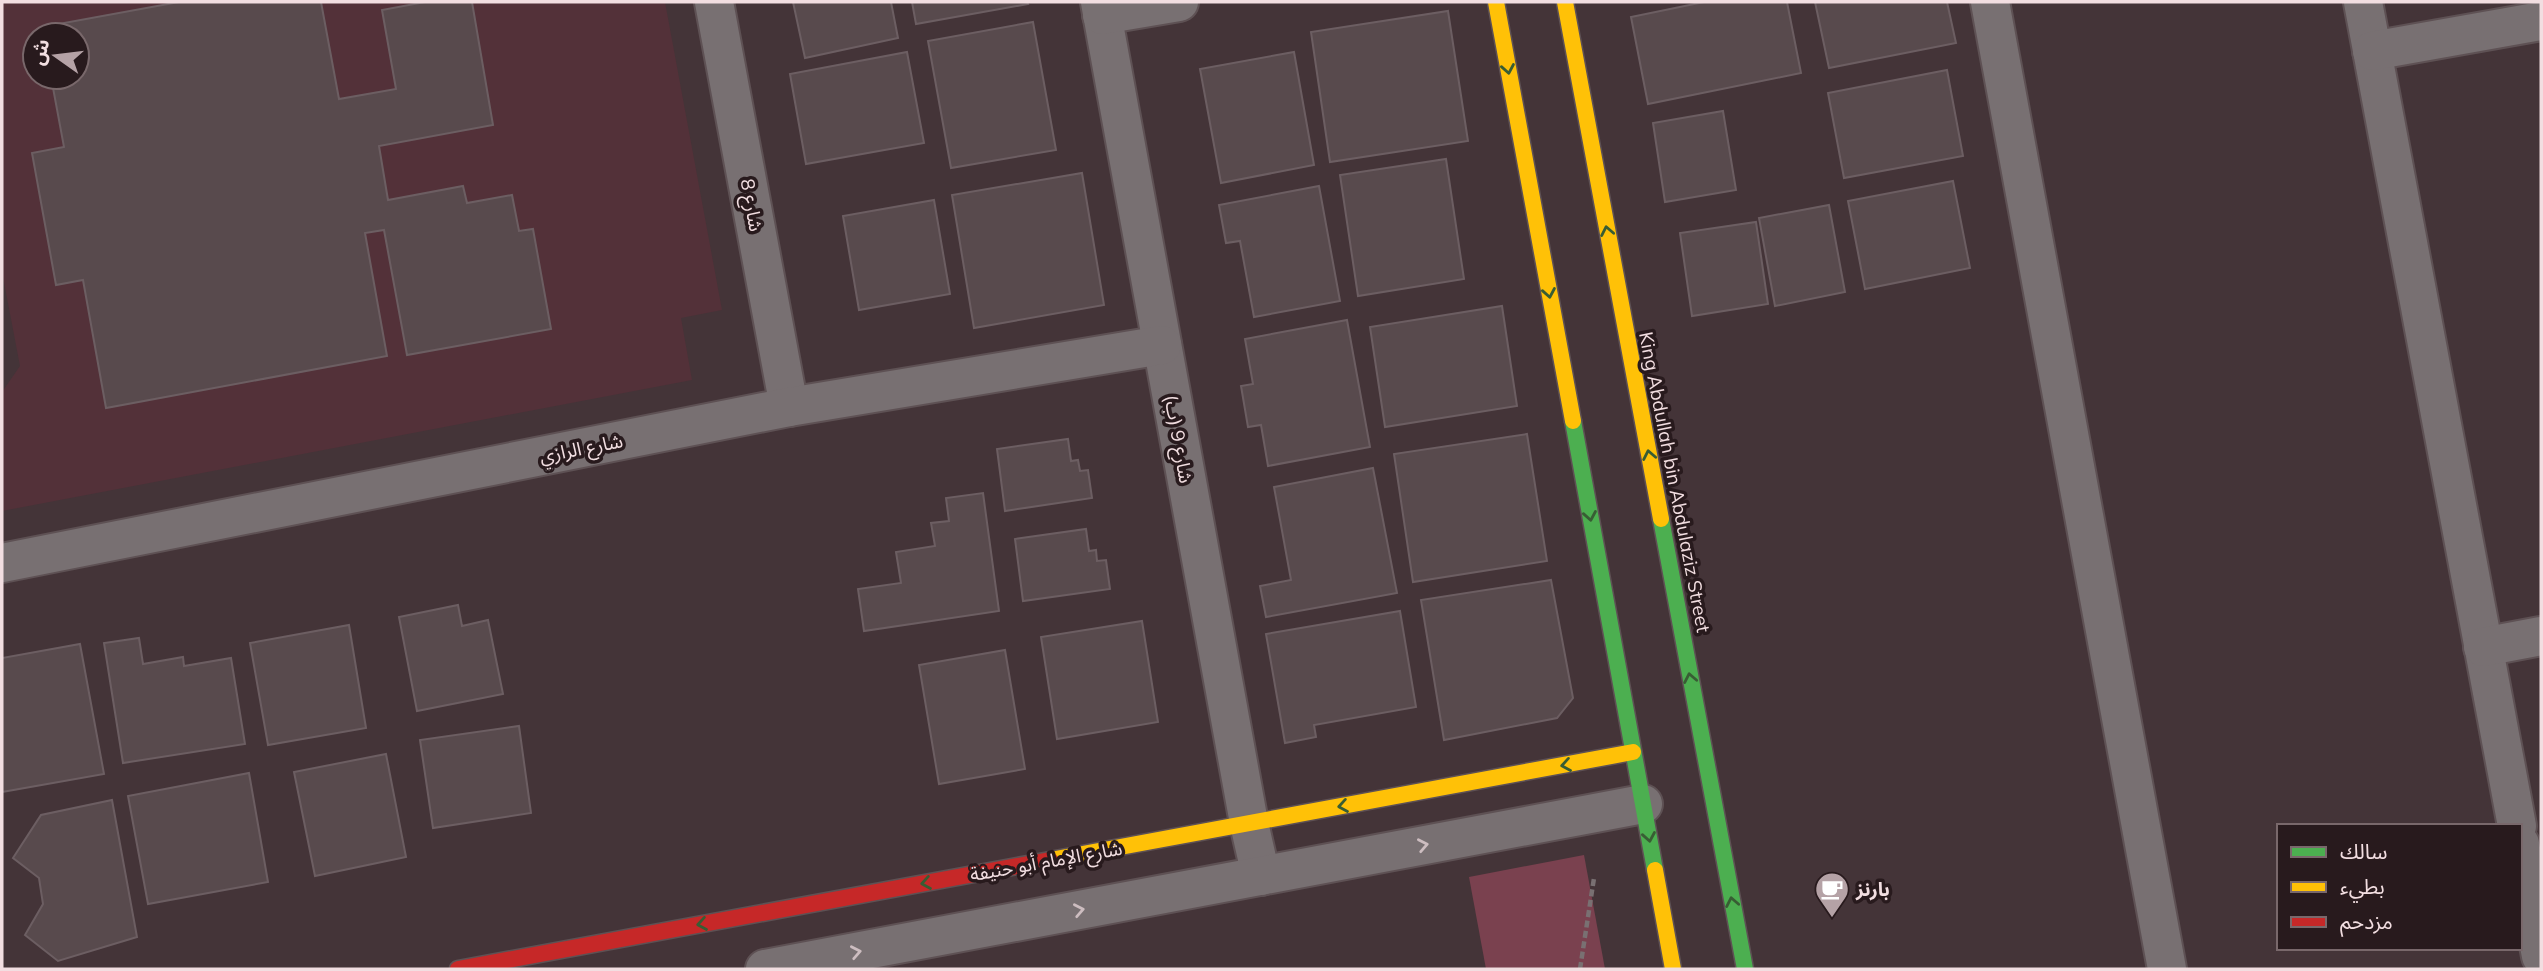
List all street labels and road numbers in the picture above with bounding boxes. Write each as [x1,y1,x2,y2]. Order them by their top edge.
street label: شارع 8 [734,177,768,234]
street label: King Abdullah bin Abdulaziz Street [1634,330,1716,635]
street label: شارع 9 (ب) [1157,393,1199,485]
street label: شارع الرازي [537,428,625,471]
street label: شارع الإمام أبو حنيفة [968,836,1125,889]

